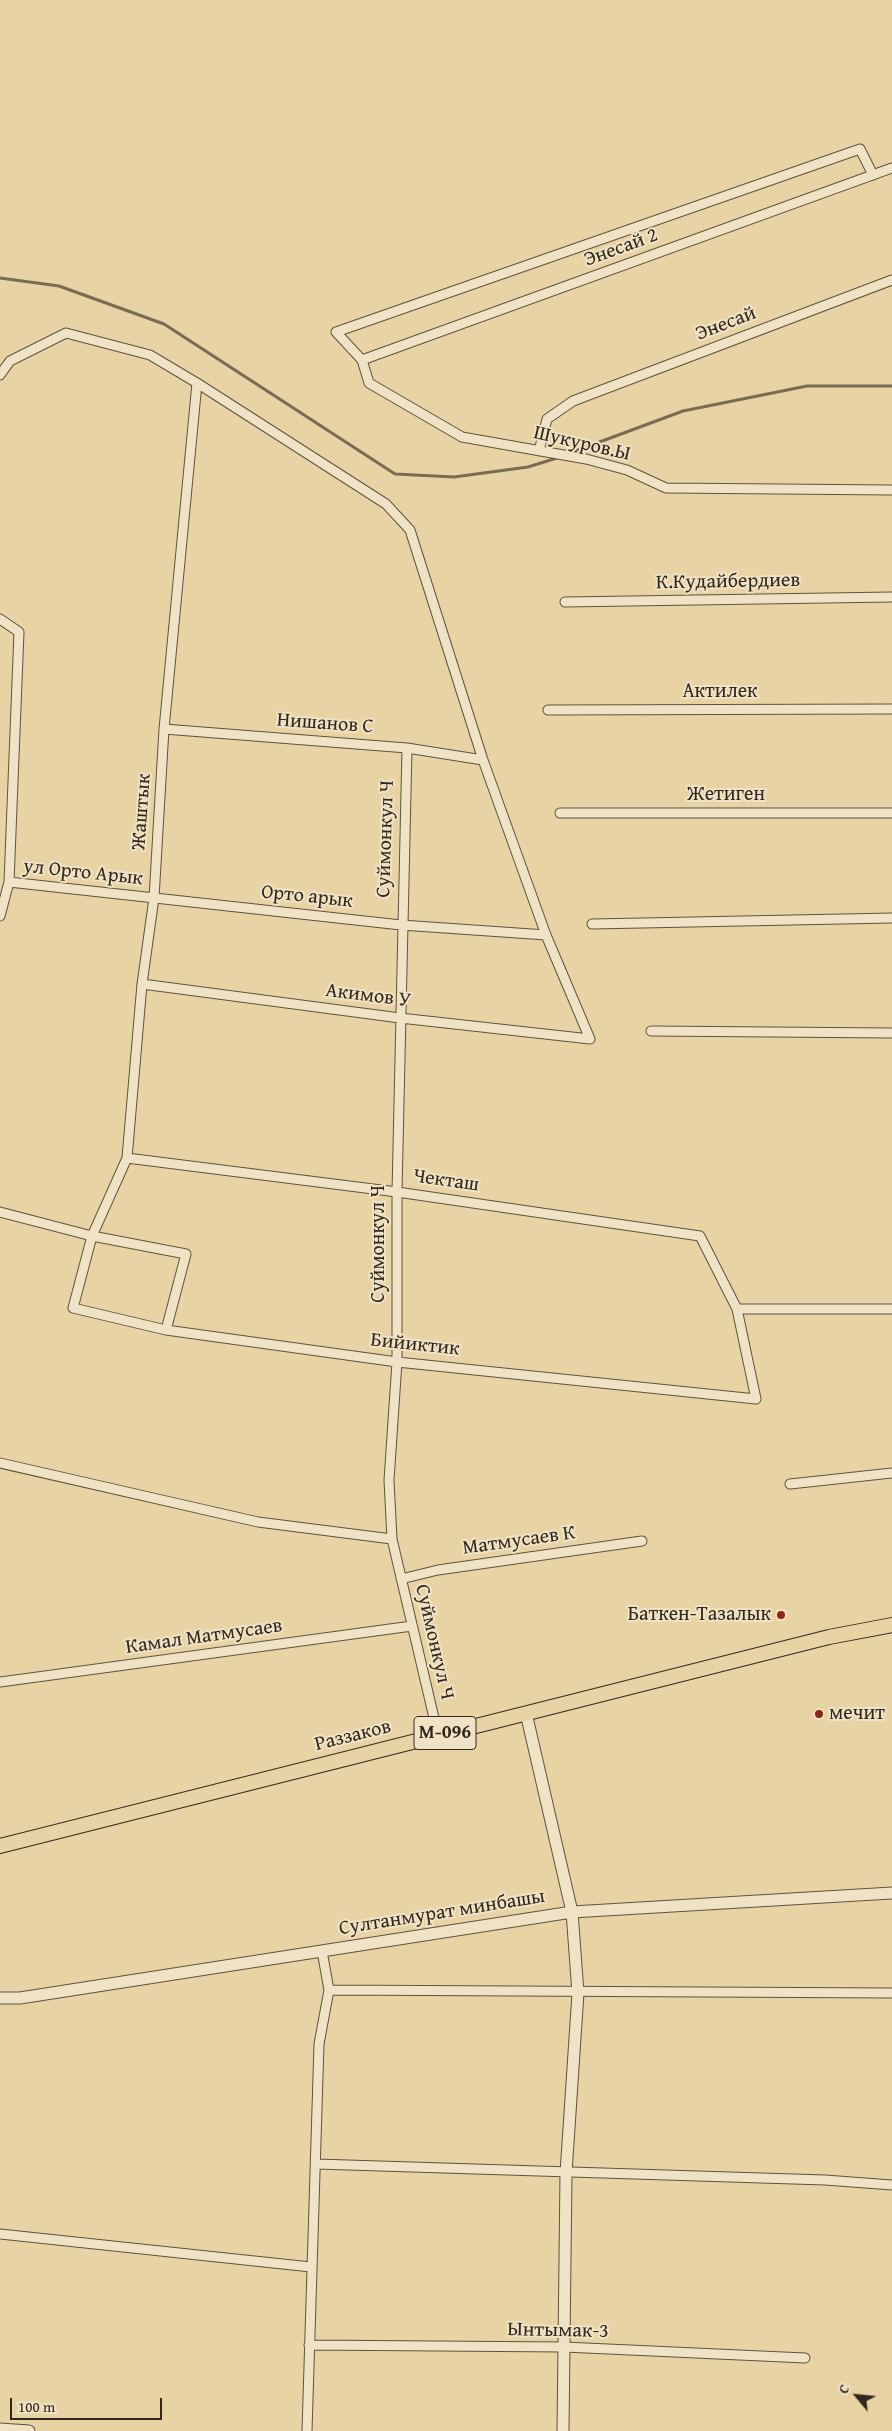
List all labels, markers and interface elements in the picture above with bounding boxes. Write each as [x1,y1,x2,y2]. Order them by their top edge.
street label: Энесай 2 [581,224,661,272]
street label: Энесай [692,302,760,346]
street label: Шукуров.Ы [531,421,633,467]
street label: К.Кудайбердиев [656,569,800,595]
street label: Актилек [682,680,758,704]
street label: Нишанов С [276,709,374,739]
street label: Жаштык [127,773,157,851]
street label: Суймонкул Ч [372,780,400,898]
street label: Жетиген [687,783,765,807]
street label: ул Орто Арык [22,855,144,891]
street label: Орто арык [260,880,354,914]
street label: Акимов У [324,979,412,1013]
street label: Чекташ [411,1164,481,1198]
street label: Суймонкул Ч [367,1185,391,1303]
street label: Бийиктик [369,1328,461,1362]
street label: Матмусаев К [461,1521,577,1561]
street label: Суймонкул Ч [409,1582,459,1702]
place label: Баткен-Тазалык [628,1603,771,1627]
marker: Баткен-Тазалык [775,1609,787,1621]
street label: Камал Матмусаев [124,1614,284,1660]
place label: мечит [829,1702,885,1726]
marker: мечит [813,1708,825,1720]
street label: Раззаков [312,1715,394,1757]
road number: М-096 [414,1716,476,1750]
street label: Султанмурат минбашы [337,1885,547,1941]
street label: Ынтымак-3 [507,2318,609,2344]
north arrow [832,2371,882,2421]
text: С [833,2381,854,2397]
scale bar [12,2388,165,2420]
text: 100 m [18,2396,55,2417]

